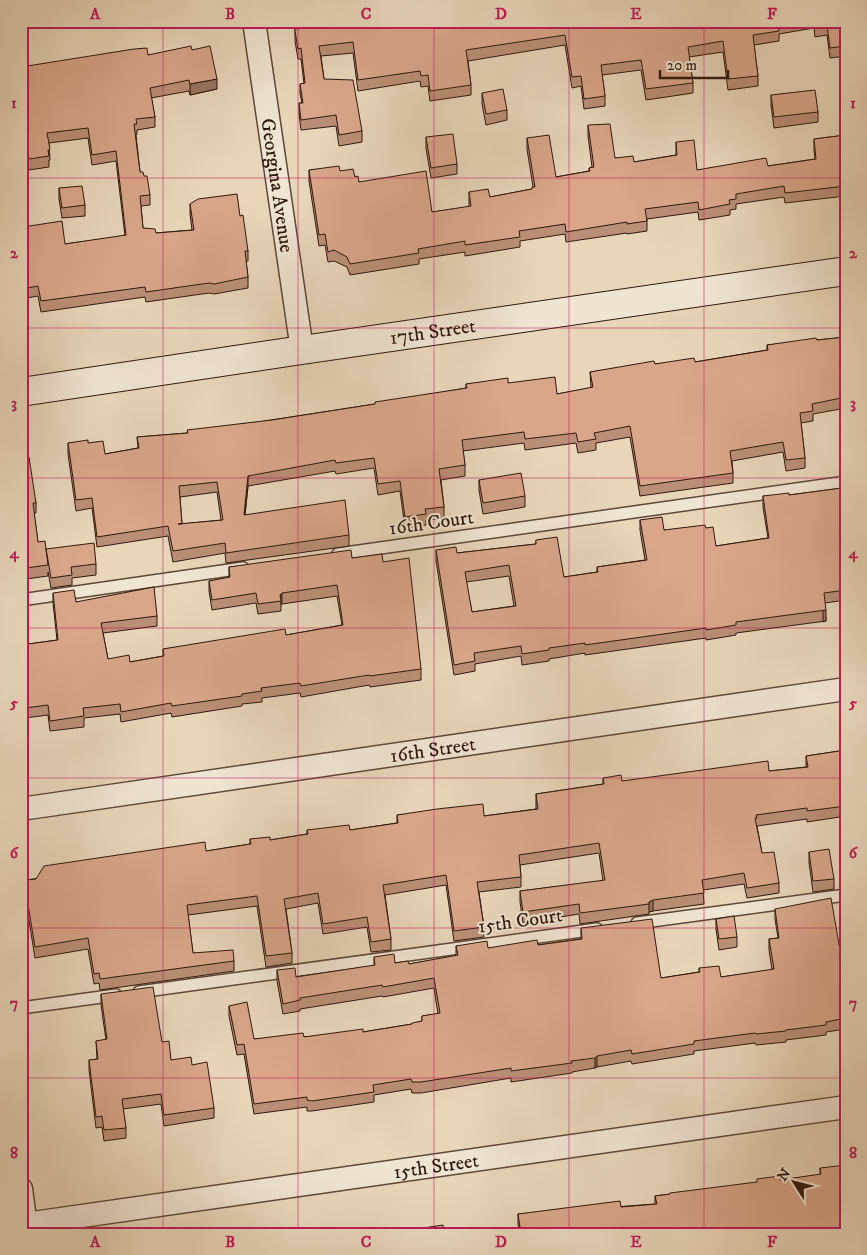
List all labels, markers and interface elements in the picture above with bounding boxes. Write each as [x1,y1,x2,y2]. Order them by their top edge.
text: A [89,4,101,24]
text: B [225,4,235,24]
text: C [361,4,371,24]
text: D [495,4,507,24]
text: E [630,4,642,24]
text: F [767,4,777,24]
scale bar [660,48,727,80]
text: 20 m [667,56,697,75]
text: 1 [11,93,17,113]
text: 1 [850,93,856,113]
street label: Georgina Avenue [254,117,299,254]
text: 2 [10,243,19,263]
text: 2 [849,243,858,263]
street label: 17th Street [388,314,477,351]
text: 3 [11,393,17,413]
text: 3 [850,393,856,413]
street label: 16th Court [387,505,475,542]
text: 4 [8,543,19,563]
text: 4 [847,543,858,563]
text: 5 [9,693,18,713]
text: 5 [848,693,857,713]
street label: 16th Street [388,732,477,769]
text: 6 [10,843,20,863]
text: 6 [849,843,859,863]
street label: 15th Court [476,903,564,940]
text: 7 [10,993,18,1013]
text: 7 [849,993,857,1013]
text: 8 [10,1143,18,1163]
text: 8 [849,1143,857,1163]
street label: 15th Street [392,1149,480,1185]
north arrow [770,1158,820,1208]
text: N [774,1165,795,1185]
text: A [89,1232,101,1252]
text: B [225,1232,235,1252]
text: C [361,1232,371,1252]
text: D [495,1232,507,1252]
text: E [630,1232,642,1252]
text: F [767,1232,777,1252]

